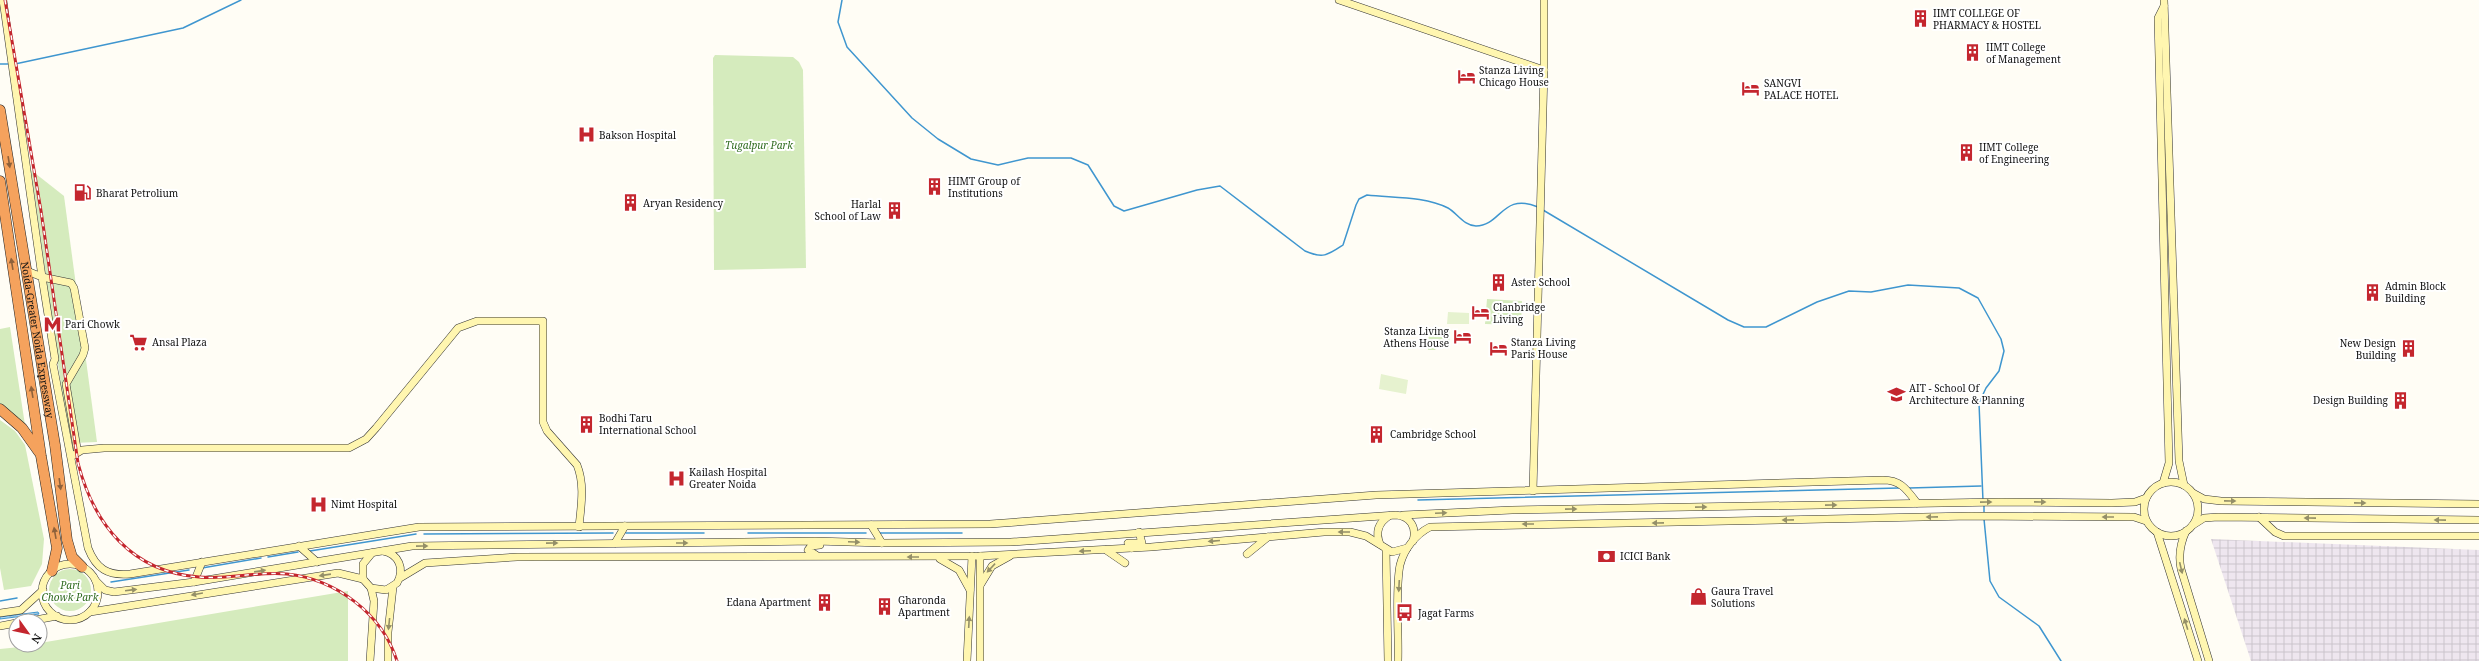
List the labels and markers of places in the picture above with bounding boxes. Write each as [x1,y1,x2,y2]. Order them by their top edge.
place label: IIMT COLLEGE OF PHARMACY & HOSTEL [1933,6,2041,32]
building icon: IIMT COLLEGE OF PHARMACY & HOSTEL [1910,9,1930,29]
place label: IIMT College of Management [1986,40,2061,66]
building icon: IIMT College of Management [1963,43,1983,63]
place label: Stanza Living Chicago House [1479,63,1549,89]
hotel icon: Stanza Living Chicago House [1456,66,1476,86]
place label: SANGVI PALACE HOTEL [1764,76,1838,102]
hotel icon: SANGVI PALACE HOTEL [1741,79,1761,99]
hospital icon: Bakson Hospital [576,125,596,145]
place label: Bakson Hospital [599,128,676,142]
place label: IIMT College of Engineering [1979,140,2050,166]
building icon: IIMT College of Engineering [1956,143,1976,163]
place label: HIMT Group of Institutions [948,174,1021,200]
building icon: HIMT Group of Institutions [925,177,945,197]
fuel station icon: Bharat Petrolium [73,183,93,203]
place label: Bharat Petrolium [96,186,179,200]
building icon: Aryan Residency [620,193,640,213]
place label: Aryan Residency [643,196,724,210]
place label: Harlal School of Law [815,197,881,223]
building icon: Harlal School of Law [884,200,904,220]
building icon: Aster School [1488,272,1508,292]
place label: Aster School [1511,275,1570,289]
place label: Admin Block Building [2385,279,2446,305]
building icon: Admin Block Building [2362,282,2382,302]
place label: Clanbridge Living [1493,300,1545,326]
hotel icon: Clanbridge Living [1470,303,1490,323]
metro station icon: Pari Chowk [42,314,62,334]
place label: Pari Chowk [65,317,120,331]
place label: Stanza Living Athens House [1383,324,1450,350]
hotel icon: Stanza Living Athens House [1452,327,1472,347]
supermarket icon: Ansal Plaza [129,332,149,352]
place label: Ansal Plaza [152,335,207,349]
place label: Stanza Living Paris House [1511,335,1576,361]
place label: New Design Building [2340,336,2397,362]
hotel icon: Stanza Living Paris House [1488,338,1508,358]
building icon: New Design Building [2399,339,2419,359]
place label: AIT - School Of Architecture & Planning [1909,381,2025,407]
school or university icon: AIT - School Of Architecture & Planning [1886,384,1906,404]
building icon: Design Building [2391,390,2411,410]
place label: Design Building [2313,393,2389,407]
place label: Bodhi Taru International School [599,411,696,437]
building icon: Bodhi Taru International School [576,414,596,434]
building icon: Cambridge School [1367,424,1387,444]
place label: Cambridge School [1390,427,1476,441]
place label: Kailash Hospital Greater Noida [689,465,767,491]
hospital icon: Kailash Hospital Greater Noida [666,468,686,488]
hospital icon: Nimt Hospital [308,494,328,514]
place label: Nimt Hospital [331,497,397,511]
bank icon: ICICI Bank [1597,546,1617,566]
place label: ICICI Bank [1620,549,1671,563]
place label: Gaura Travel Solutions [1711,584,1773,610]
shop icon: Gaura Travel Solutions [1688,587,1708,607]
building icon: Edana Apartment [814,592,834,612]
place label: Gharonda Apartment [898,593,950,619]
place label: Edana Apartment [727,595,811,609]
building icon: Gharonda Apartment [875,596,895,616]
bus stop icon: Jagat Farms [1395,603,1415,623]
place label: Jagat Farms [1417,606,1475,620]

